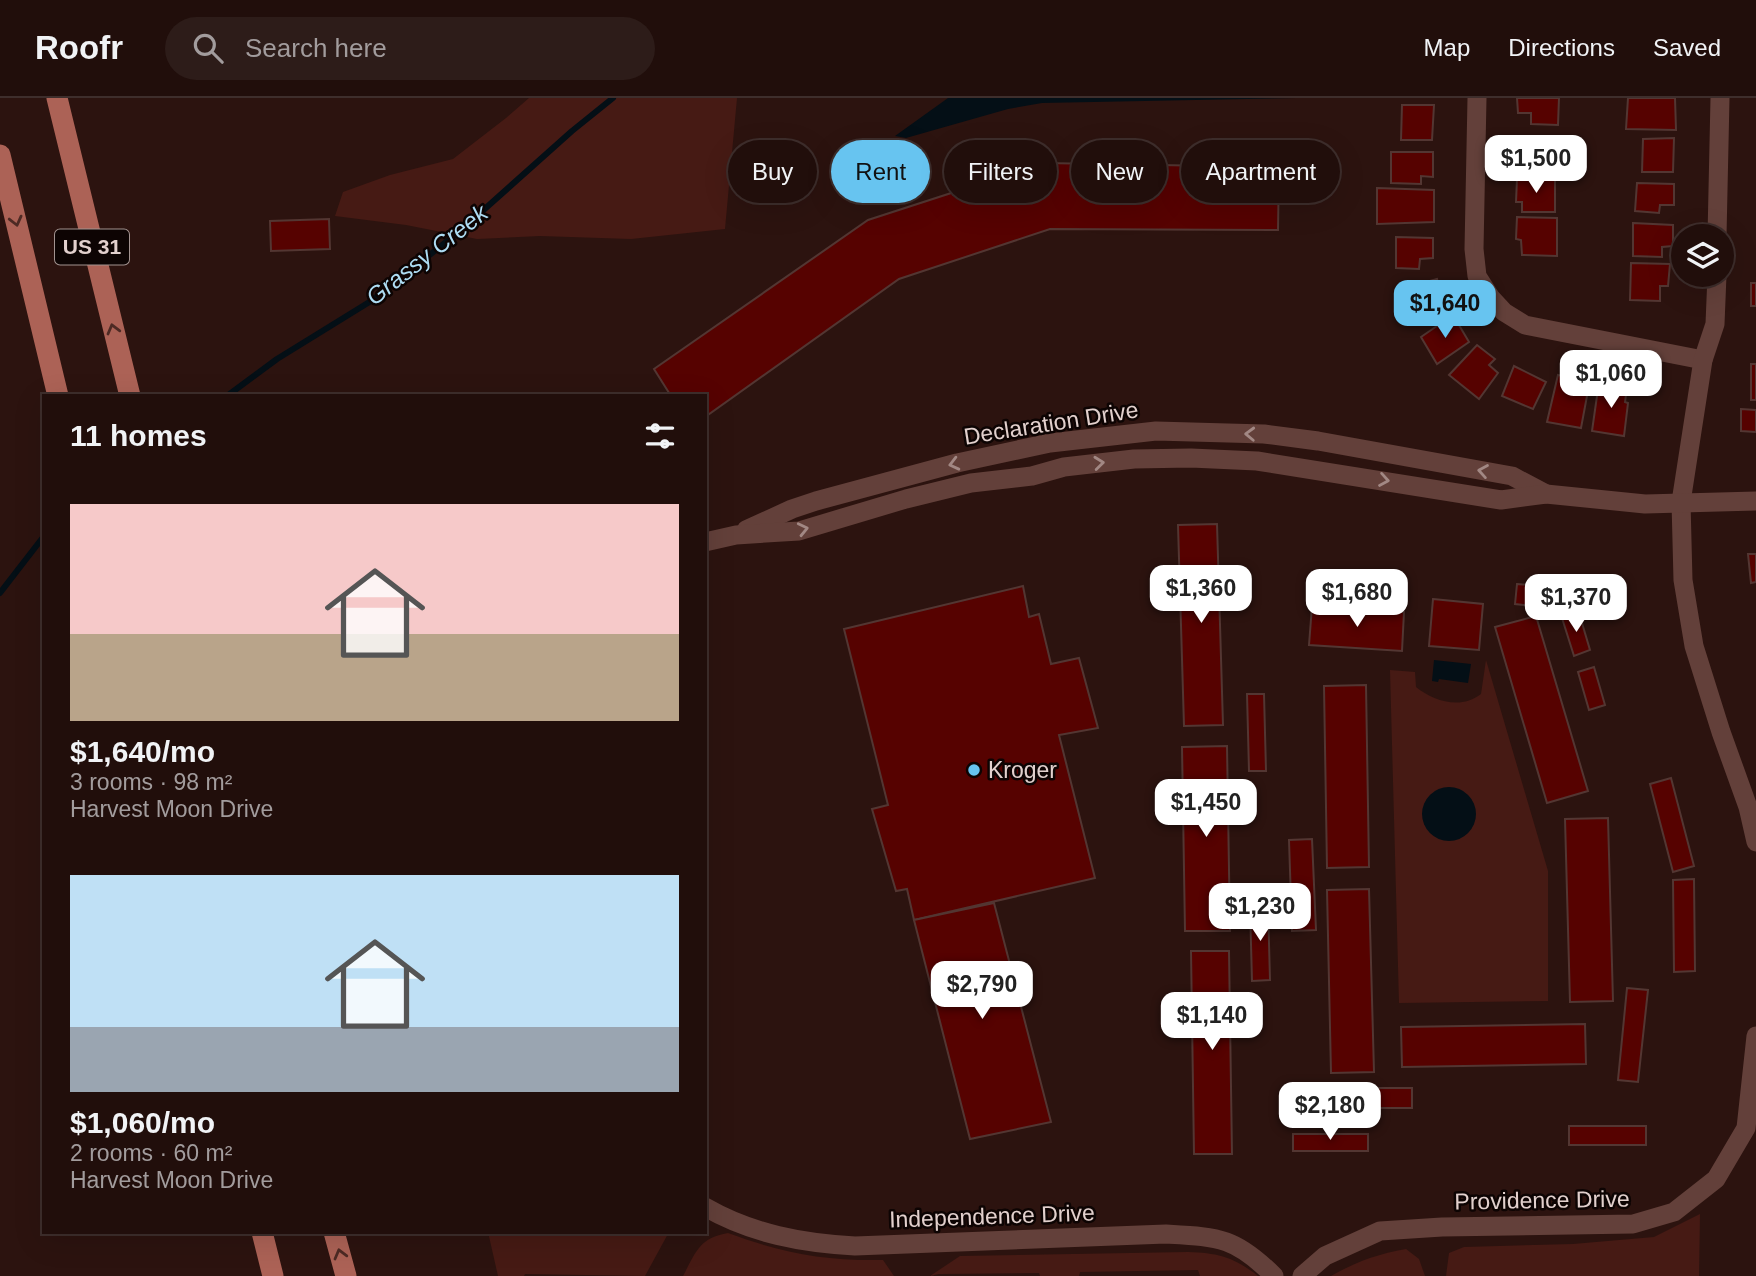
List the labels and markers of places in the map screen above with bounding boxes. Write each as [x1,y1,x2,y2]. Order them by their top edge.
pin: $1,500 [1479,136,1593,195]
pin: $1,640 [1388,280,1502,340]
pin: $1,060 [1554,350,1668,410]
pin: $1,360 [1144,566,1258,625]
pin: $1,680 [1300,570,1414,629]
pin: $1,370 [1519,574,1633,634]
place label: Kroger [988,757,1057,783]
marker: Kroger [966,762,982,778]
pin: $1,450 [1149,780,1263,839]
pin: $1,230 [1203,884,1317,943]
pin: $2,790 [925,962,1039,1021]
pin: $1,140 [1155,992,1269,1052]
pin: $2,180 [1273,1082,1387,1142]

